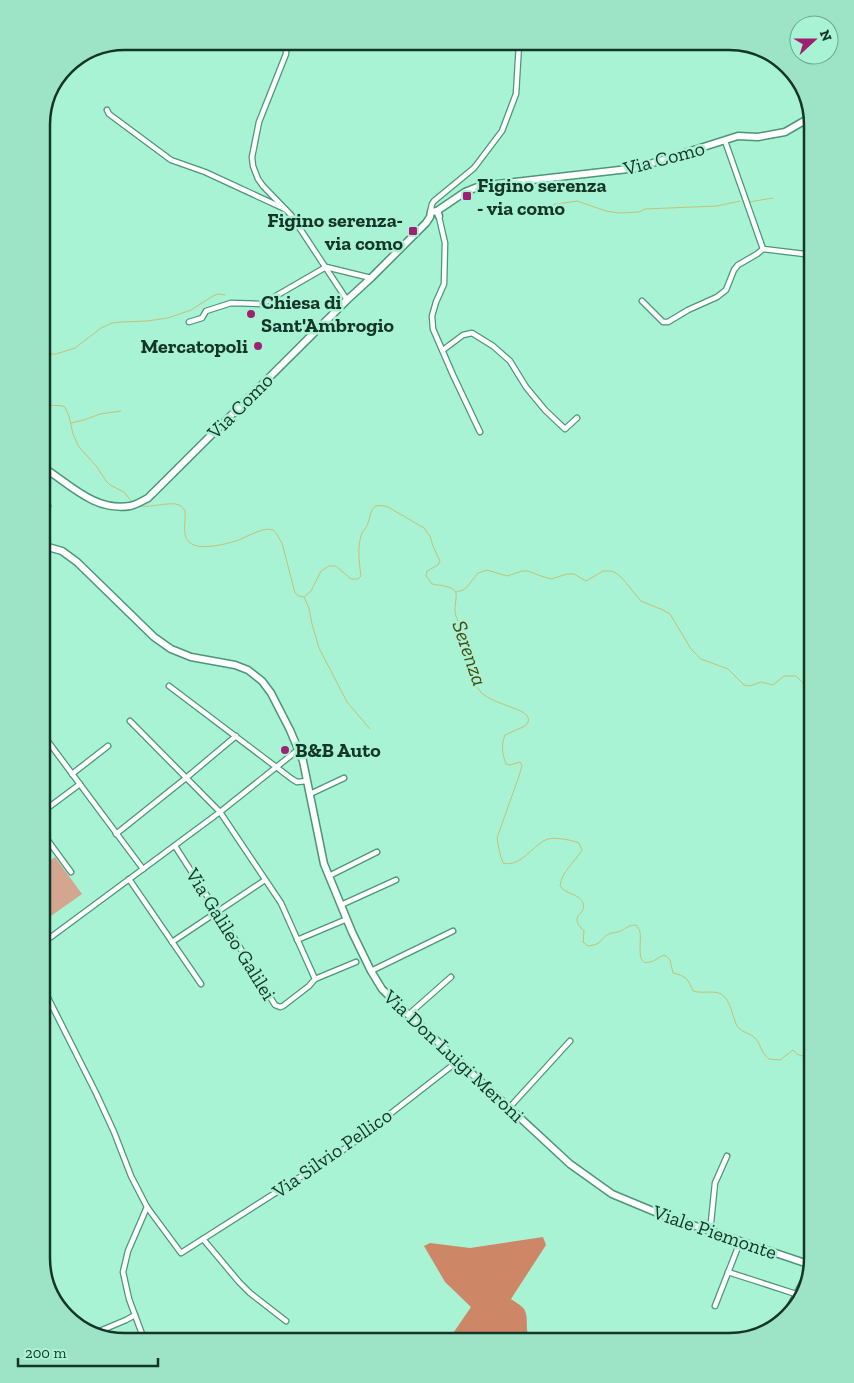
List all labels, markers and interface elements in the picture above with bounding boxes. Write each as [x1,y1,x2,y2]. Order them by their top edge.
north arrow [789,15,839,65]
text: N [816,28,836,44]
street label: Via Como [620,136,707,181]
place label: Figino serenza - via como [477,173,607,220]
marker: Figino serenza - via como [461,190,473,202]
place label: Figino serenza- via como [267,208,404,255]
marker: Figino serenza- via como [407,225,419,237]
place label: Chiesa di Sant'Ambrogio [261,290,394,337]
marker: Chiesa di Sant'Ambrogio [245,308,257,320]
place label: Mercatopoli [140,334,248,358]
marker: Mercatopoli [252,340,264,352]
street label: Via Como [201,368,278,445]
water label: Serenza [447,617,493,689]
place label: B&B Auto [295,738,381,762]
marker: B&B Auto [279,744,291,756]
street label: Via Galileo Galilei [180,863,281,1005]
street label: Via Don Luigi Meroni [378,984,530,1128]
street label: Via Silvio Pellico [267,1103,396,1204]
street label: Viale Piemonte [649,1199,780,1264]
scale bar [18,1336,158,1368]
text: 200 m [25,1344,66,1362]

